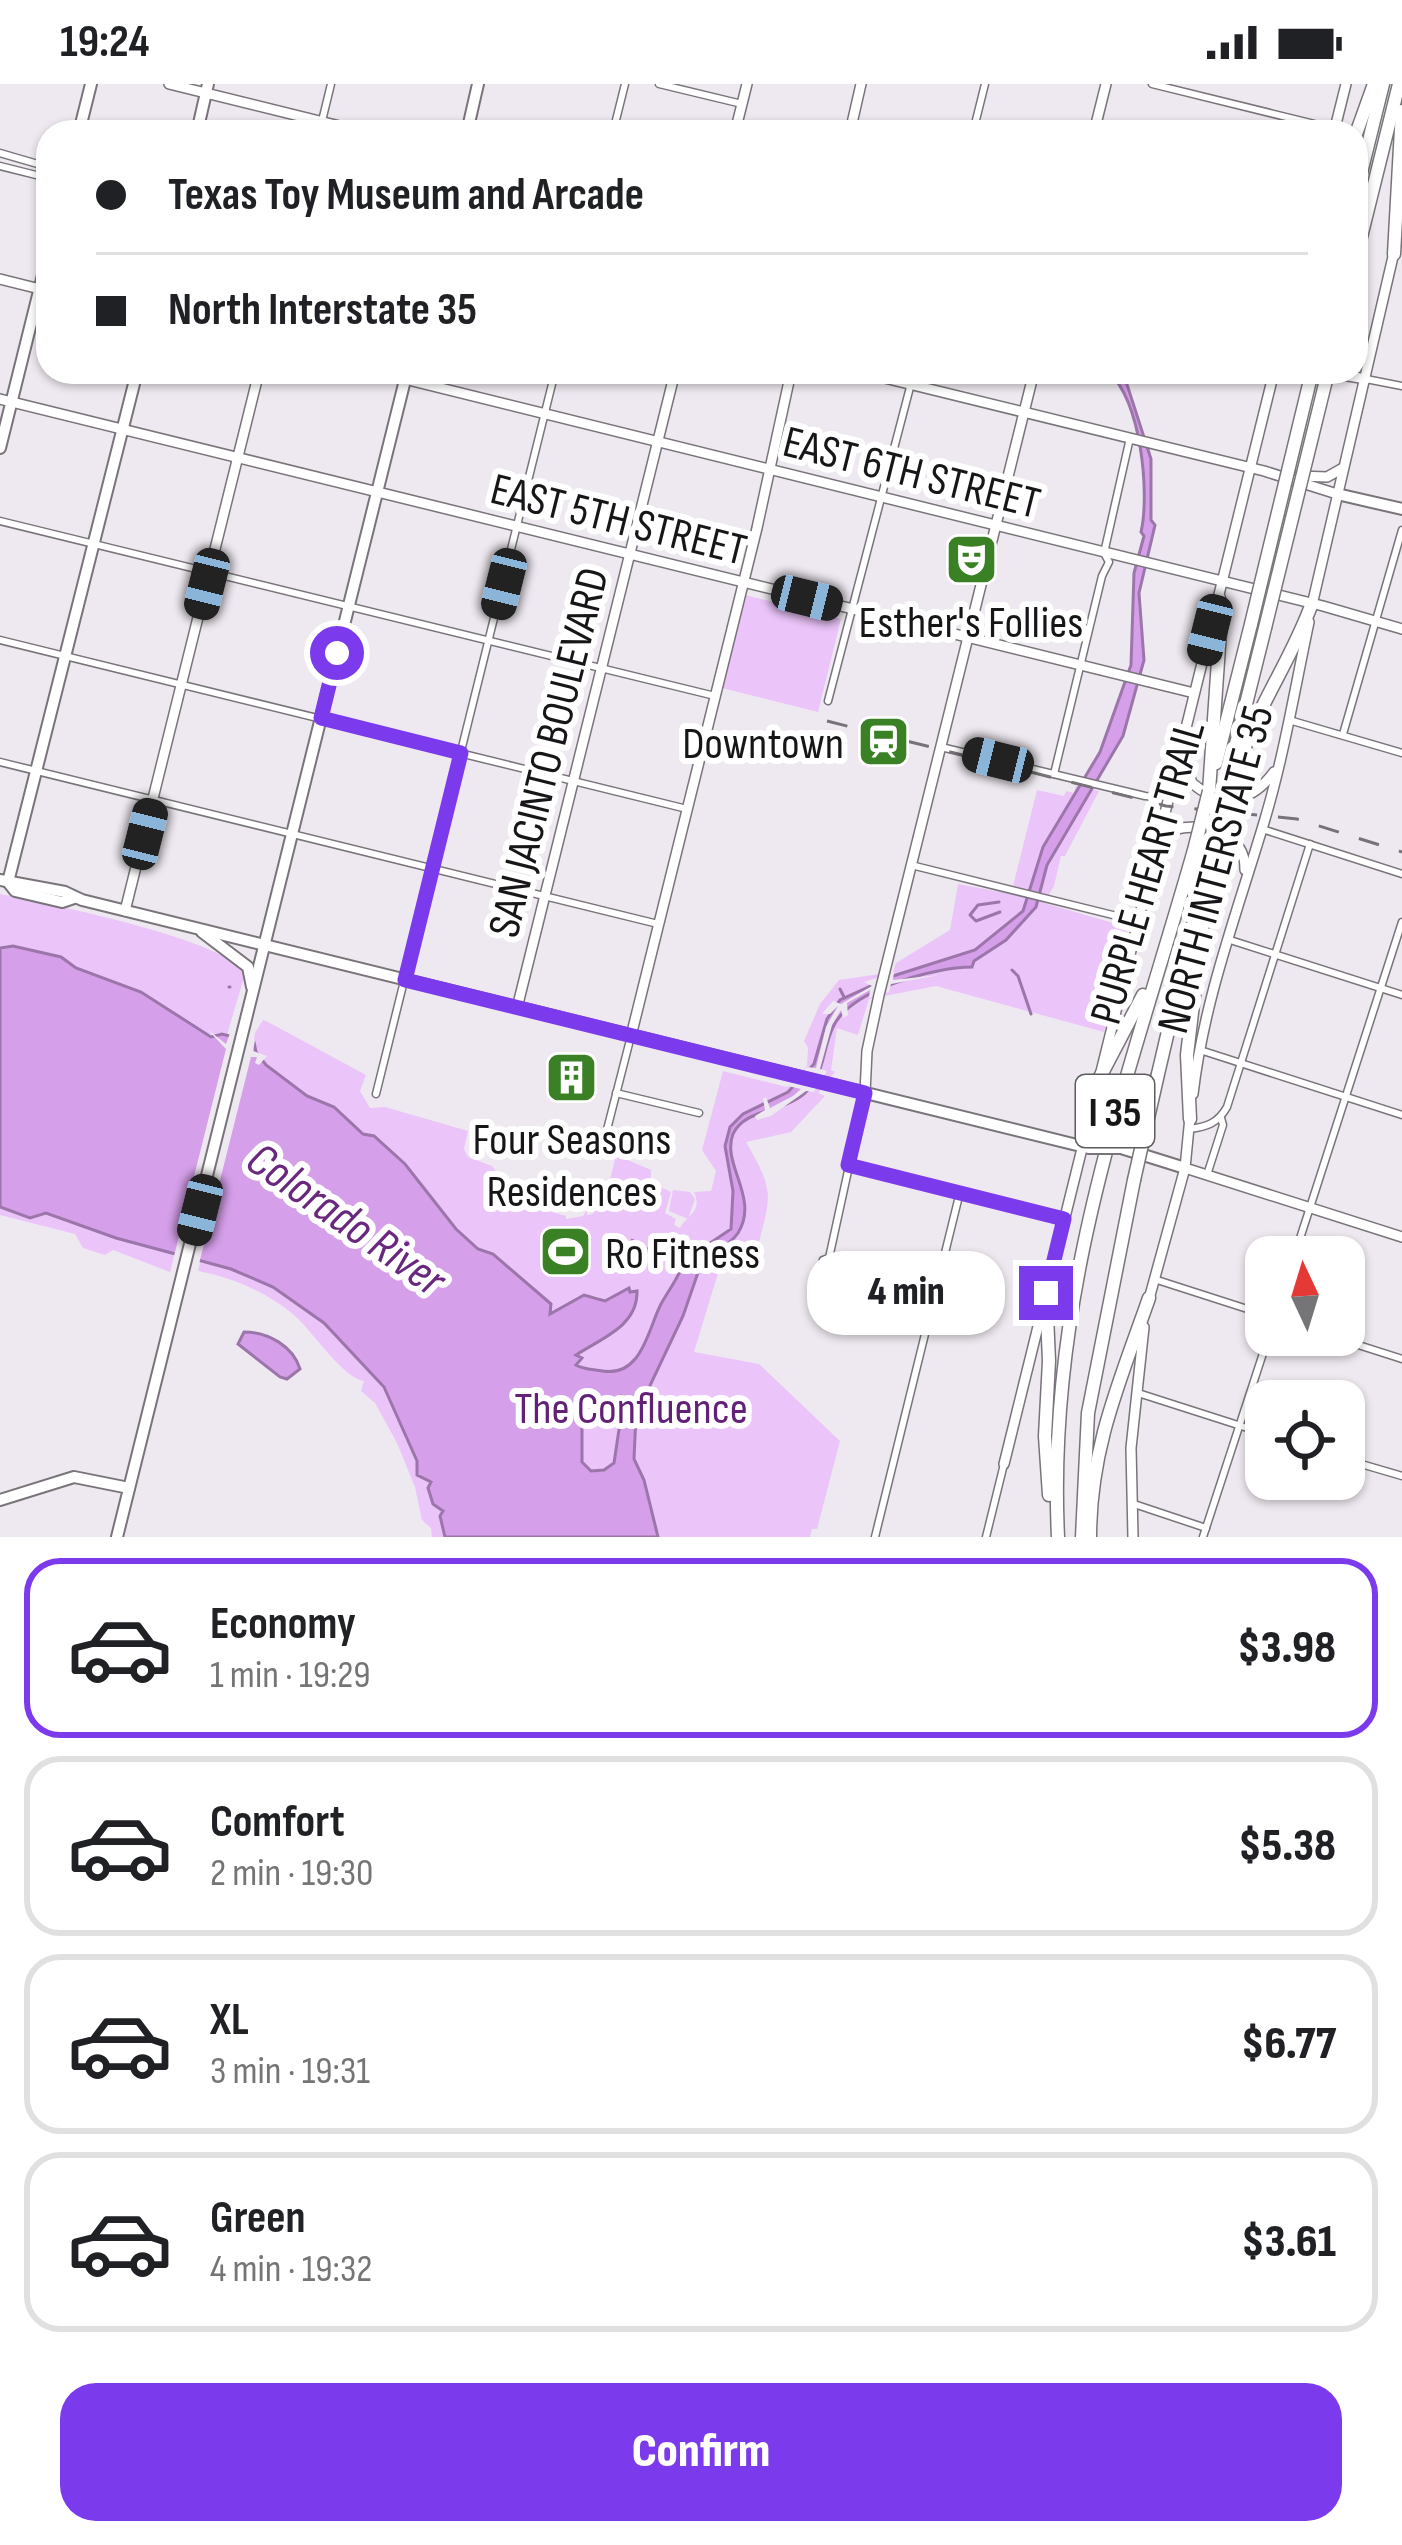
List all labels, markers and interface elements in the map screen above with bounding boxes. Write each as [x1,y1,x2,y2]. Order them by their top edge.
text: 19:24 [60,15,149,70]
text: Texas Toy Museum and Arcade [168,168,644,223]
text: North Interstate 35 [168,283,477,338]
street label: EAST 6TH STREET [777,415,1046,532]
street label: EAST 5TH STREET [485,462,752,579]
theatre icon: Esther's Follies [943,532,999,588]
car [181,545,233,623]
car [478,545,530,623]
street label: SAN JACINTO BOULEVARD [477,562,622,943]
car [768,572,846,624]
car [1184,591,1236,669]
place label: Esther's Follies [859,596,1083,651]
route start [310,626,364,680]
street label: NORTH INTERSTATE 35 [1146,700,1287,1039]
station icon: Downtown [855,714,911,770]
street label: PURPLE HEART TRAIL [1079,715,1218,1031]
place label: Downtown [682,717,844,772]
car [959,734,1037,786]
car [119,795,171,873]
building icon: Four Seasons Residences [544,1049,600,1105]
road number: I 35 [1076,1075,1154,1147]
place label: Four Seasons Residences [473,1113,671,1220]
water label: Colorado River [235,1131,457,1310]
car [174,1171,226,1249]
sports icon: Ro Fitness [538,1224,594,1280]
place label: Ro Fitness [605,1227,760,1282]
north arrow [1245,1236,1365,1356]
map controls [1245,1236,1365,1500]
callout: 4 min [806,1251,1004,1335]
route end [1019,1266,1073,1320]
text: 4 min [867,1269,945,1316]
button: locate [1245,1380,1365,1500]
park label: The Confluence [514,1382,748,1437]
icon: car [66,1594,174,1702]
text: Economy [210,1597,356,1652]
text: $3.98 [1237,1621,1336,1676]
text: 1 min · 19:29 [210,1652,371,1699]
icon: car [66,1792,174,1900]
text: Comfort [210,1795,345,1850]
text: $5.38 [1239,1819,1336,1874]
text: 2 min · 19:30 [210,1850,373,1897]
icon: car [66,1990,174,2098]
text: XL [210,1993,249,2048]
text: $6.77 [1241,2017,1336,2072]
text: 3 min · 19:31 [210,2048,370,2095]
icon: car [66,2188,174,2296]
text: Green [210,2191,306,2246]
text: $3.61 [1242,2215,1336,2270]
text: 4 min · 19:32 [210,2246,372,2293]
button: Confirm [60,2383,1342,2521]

